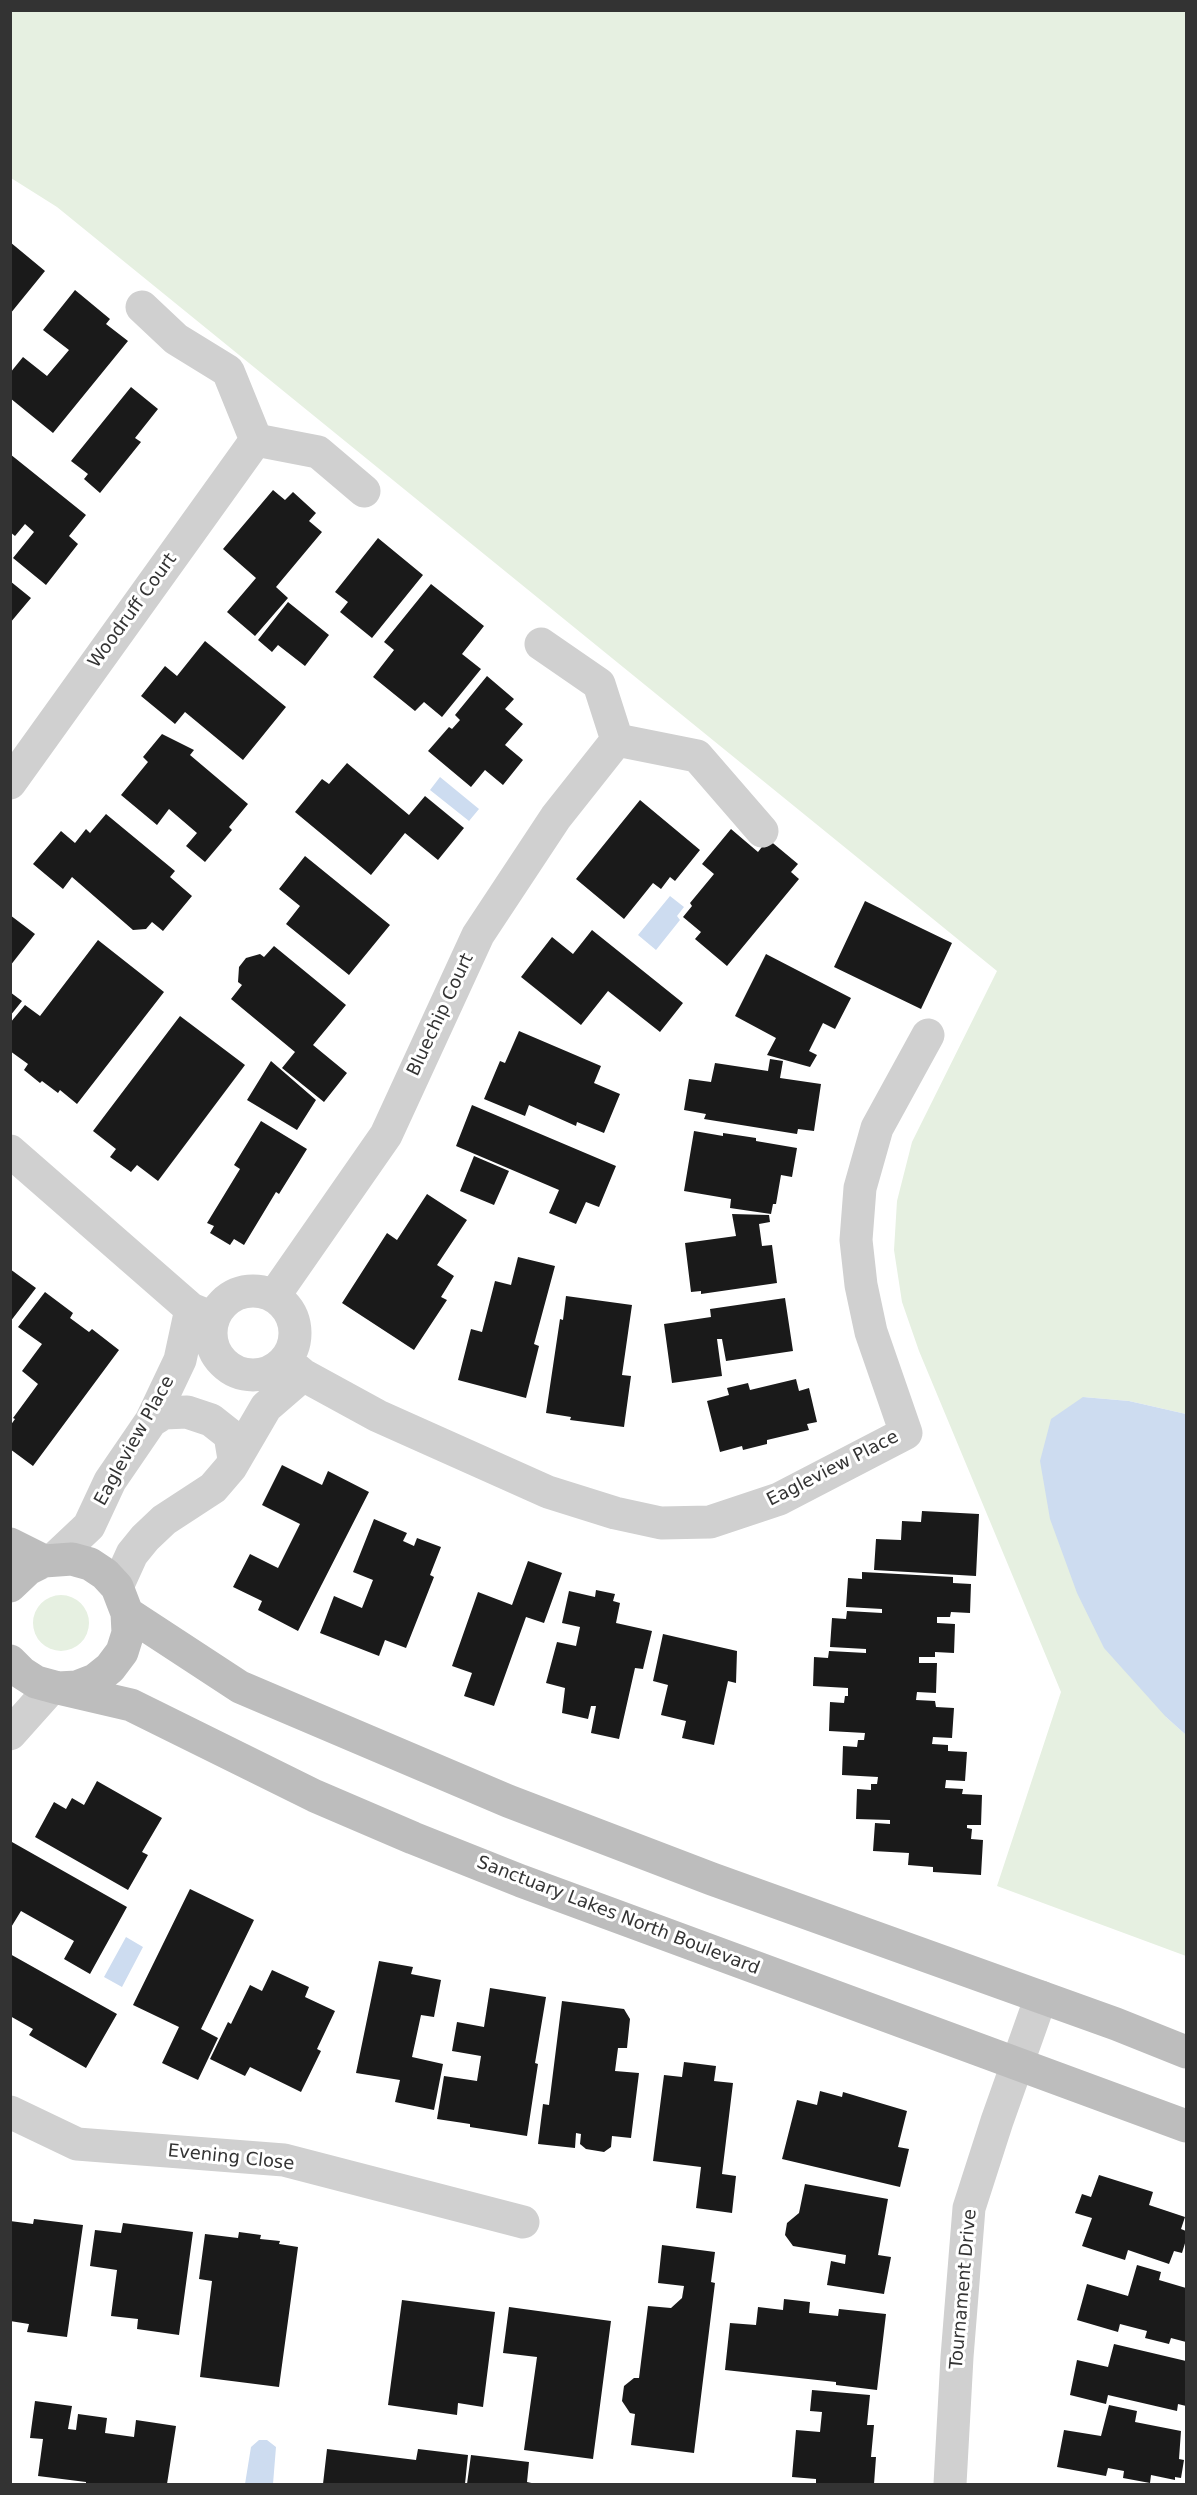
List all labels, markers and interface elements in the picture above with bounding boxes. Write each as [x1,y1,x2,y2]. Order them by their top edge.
street label: Woodruff Court [84,549,182,673]
street label: Bluechip Court [403,950,479,1080]
street label: Eagleview Place [90,1372,180,1510]
street label: Eagleview Place [764,1426,902,1512]
street label: Sanctuary Lakes North Boulevard [474,1852,762,1980]
street label: Evening Close [167,2141,295,2175]
street label: Tournament Drive [946,2208,982,2370]

